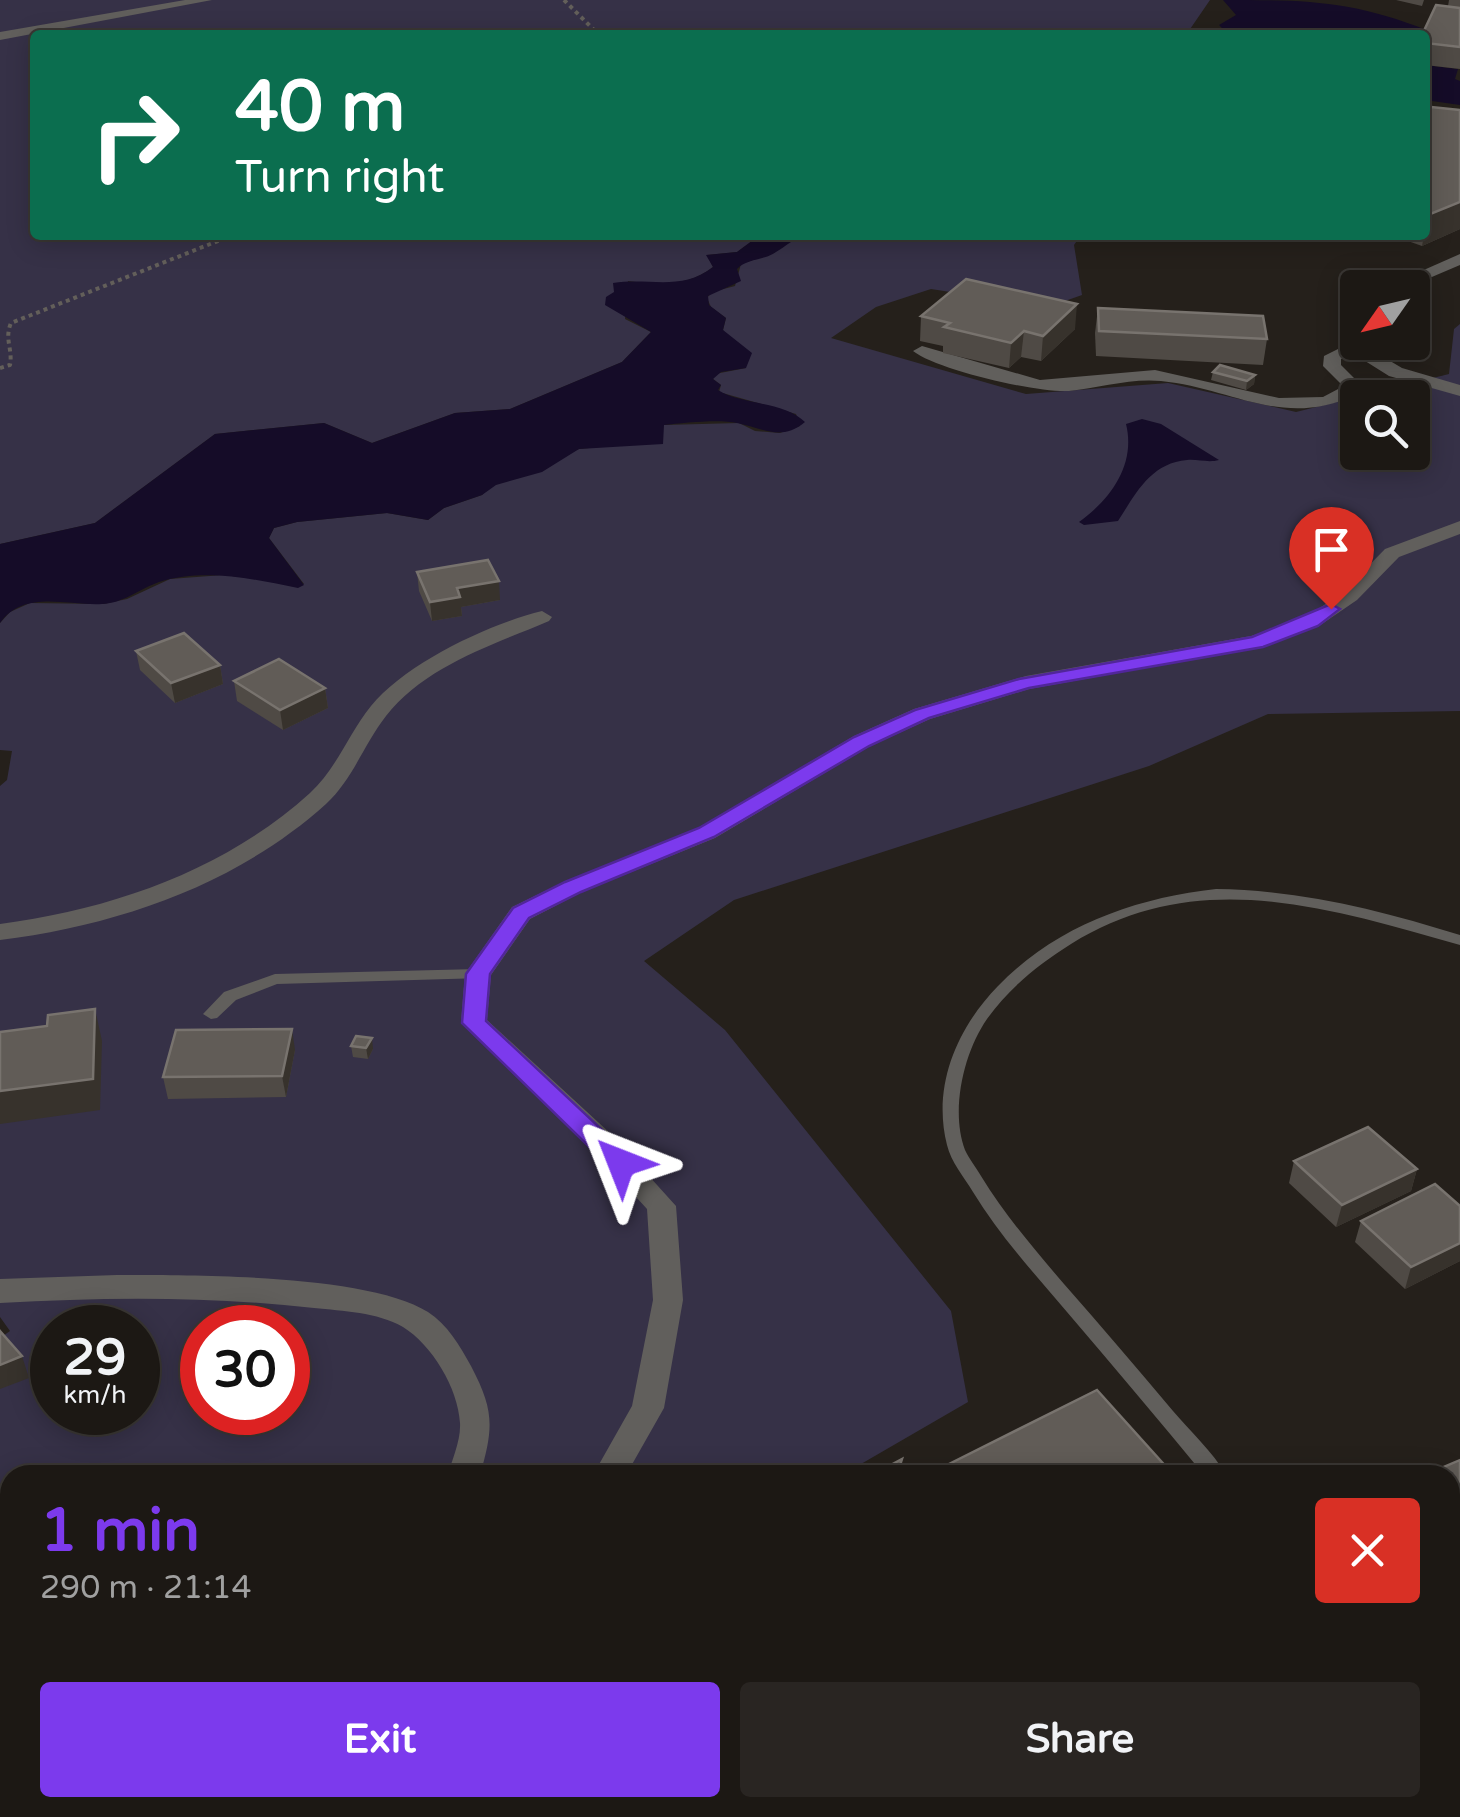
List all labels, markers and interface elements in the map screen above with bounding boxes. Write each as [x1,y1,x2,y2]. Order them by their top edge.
text: 40 m [235,66,405,150]
icon: right [70,70,200,200]
text: Turn right [235,151,444,205]
north arrow [1340,270,1430,360]
map controls [1340,270,1430,470]
button: search [1340,380,1430,470]
pin [1289,507,1374,610]
icon: arrive [1304,522,1359,577]
position arrow [569,1111,673,1215]
speed limit sign: 30 [180,1305,310,1435]
text: 29 [64,1328,126,1388]
text: km/h [64,1380,126,1410]
text: 1 min [40,1495,200,1567]
button: close [1315,1498,1420,1603]
text: 290 m · 21:14 [40,1569,252,1607]
button: Exit [40,1682,720,1797]
button: Share [740,1682,1420,1797]

